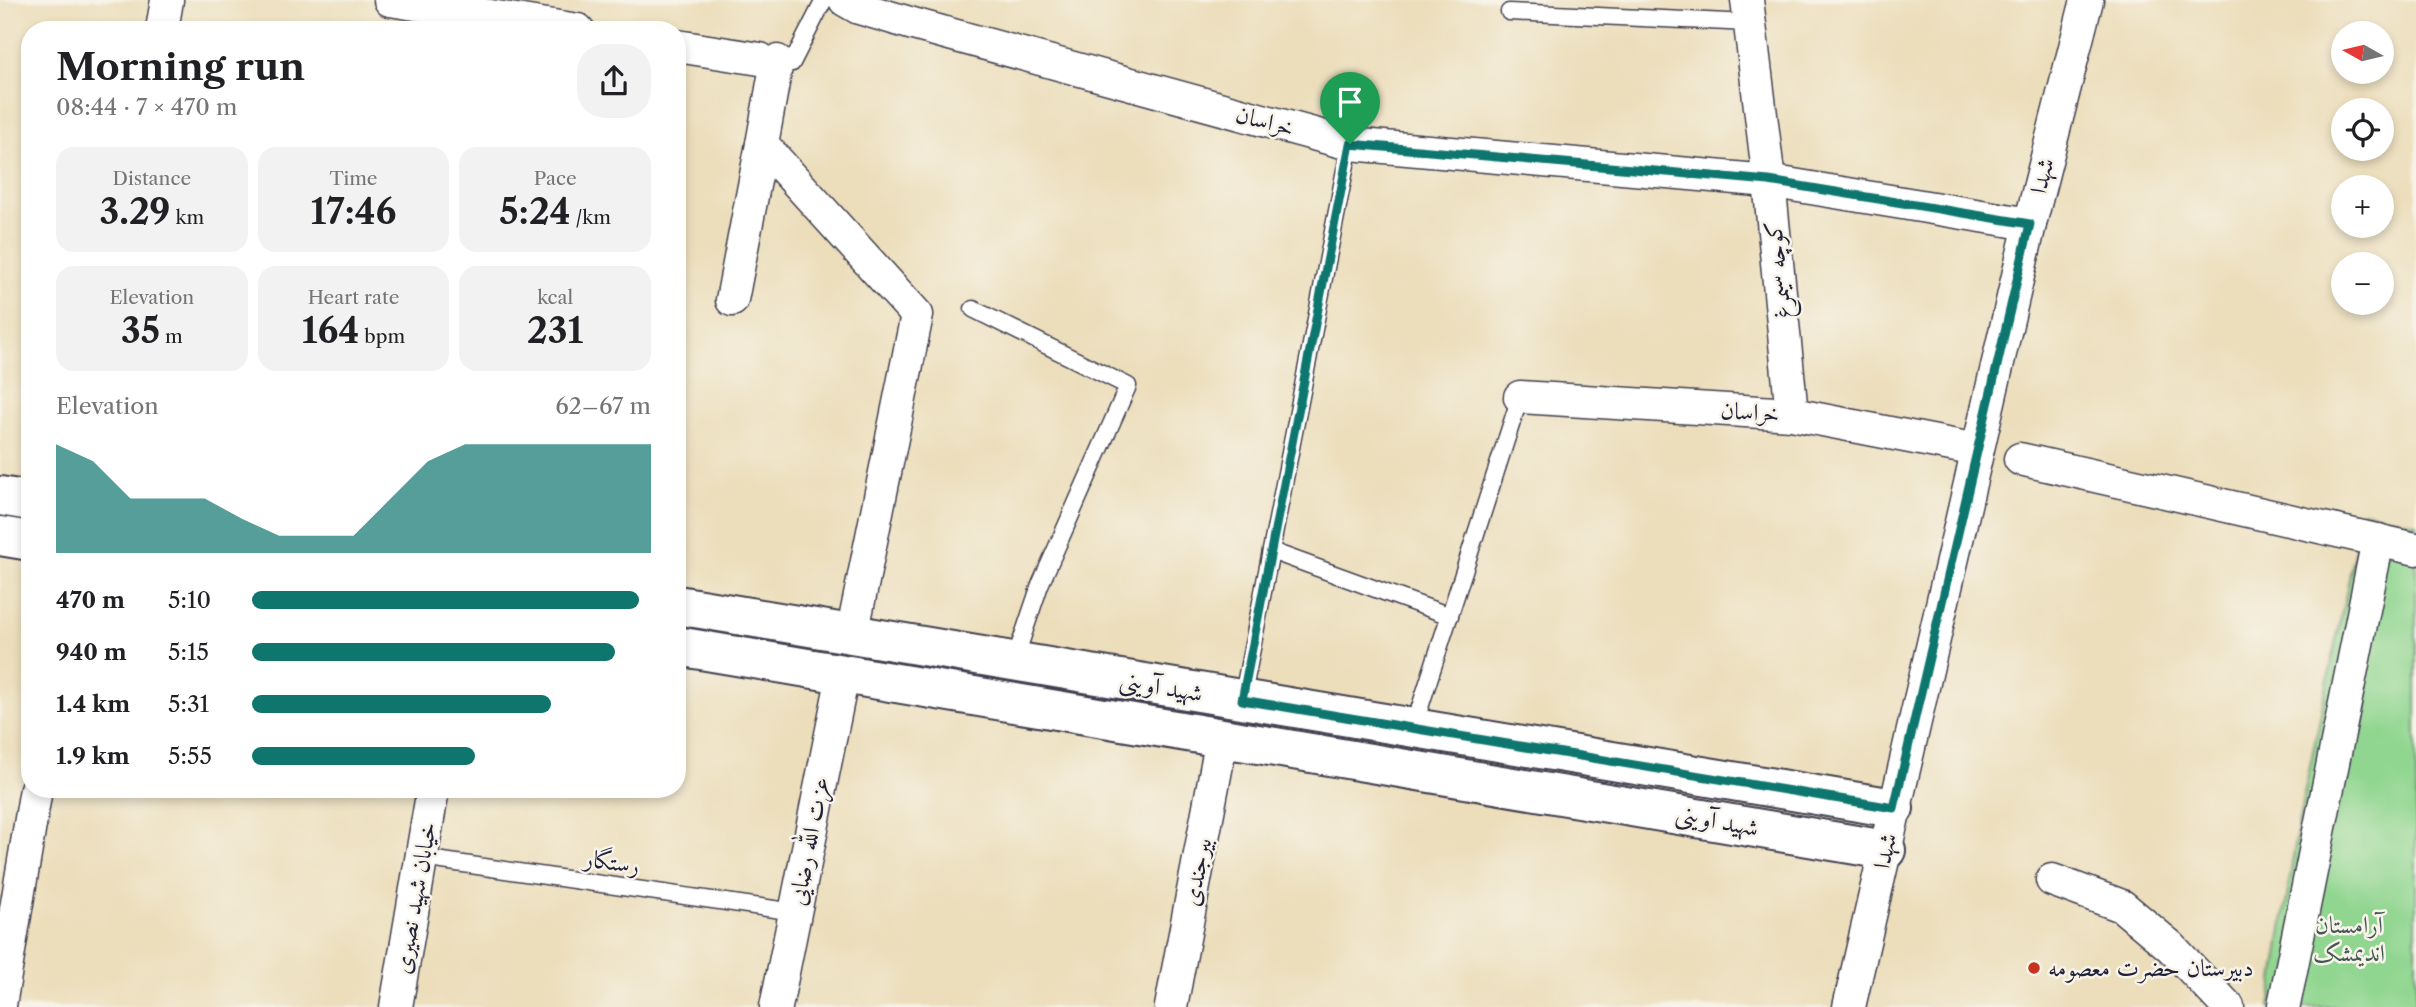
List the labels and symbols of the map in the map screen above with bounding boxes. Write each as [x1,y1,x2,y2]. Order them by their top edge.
north arrow [2331,21,2394,84]
pin [1320,72,1380,144]
street label: خراسان [1233,99,1297,142]
street label: شهدا [2023,155,2061,197]
street label: کوچه سیمرغ [1758,219,1803,320]
street label: خراسان [1720,395,1781,428]
street label: شهید آوینی [1117,666,1205,709]
street label: عزت الله رضایی [778,773,838,908]
street label: شهید آوینی [1673,799,1761,844]
street label: خیابان شهید نصیری [387,820,443,976]
street label: شهدا [1867,830,1903,872]
street label: بیرجندی [1176,835,1217,909]
street label: رستگار [580,843,642,880]
park label: آرامستان اندیمشک [2313,910,2386,967]
place label: دبیرستان حضرت معصومه [2048,953,2254,984]
marker: دبیرستان حضرت معصومه [2026,960,2042,976]

